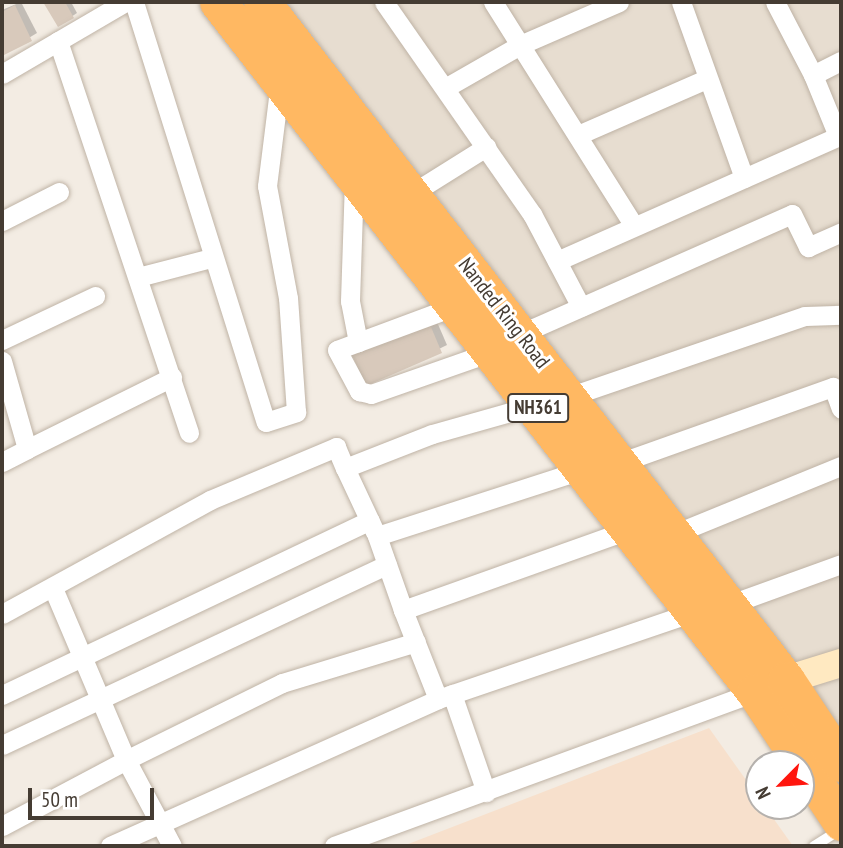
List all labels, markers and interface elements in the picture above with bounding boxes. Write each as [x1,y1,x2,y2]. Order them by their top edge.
street label: Nanded Ring Road [453,253,555,373]
road number: NH361 [506,392,570,424]
north arrow [745,750,815,820]
scale bar [32,774,158,818]
text: N [750,783,776,803]
text: 50 m [41,786,78,813]

